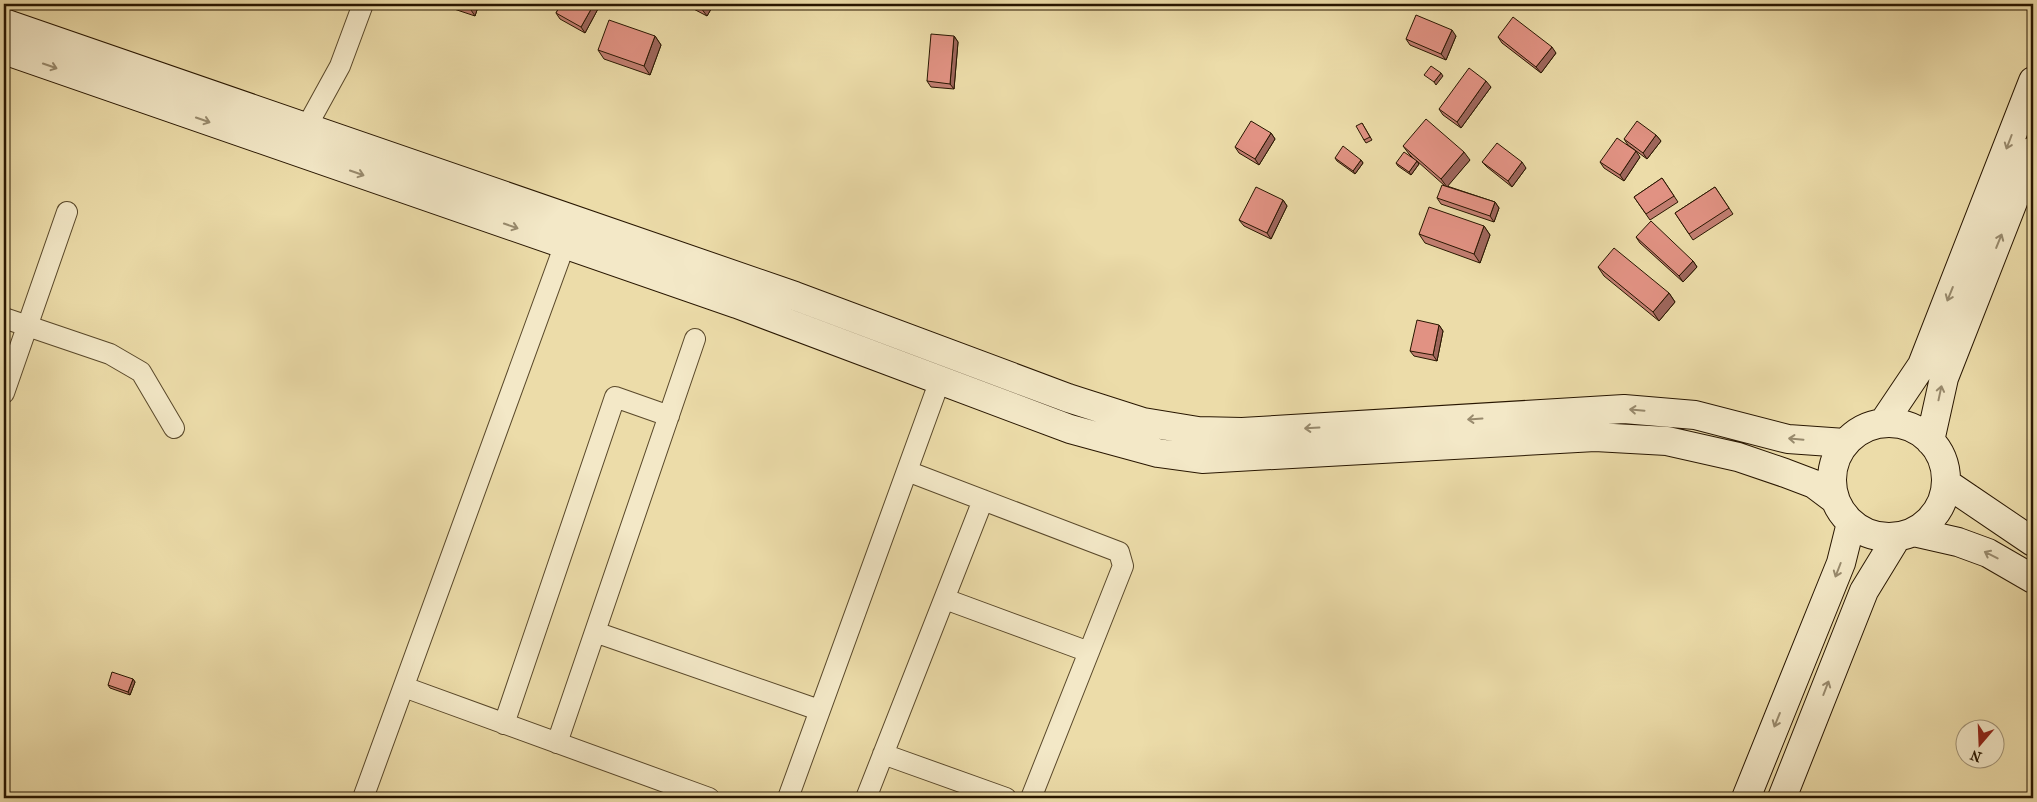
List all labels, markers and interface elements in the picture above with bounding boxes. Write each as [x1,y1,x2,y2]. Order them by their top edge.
one-way arrow [42,62,58,72]
one-way arrow [195,115,211,125]
one-way arrow [2004,135,2013,150]
one-way arrow [349,169,364,178]
one-way arrow [502,222,518,231]
one-way arrow [1995,234,2004,249]
one-way arrow [1945,285,1954,301]
one-way arrow [1936,385,1946,401]
one-way arrow [1629,406,1645,415]
one-way arrow [1467,415,1483,424]
one-way arrow [1305,424,1321,433]
one-way arrow [1789,434,1805,444]
one-way arrow [1984,550,1999,559]
one-way arrow [1833,561,1842,577]
one-way arrow [1821,681,1831,696]
one-way arrow [1772,712,1781,727]
north arrow [1954,720,2004,770]
text: N [1968,746,1984,766]

